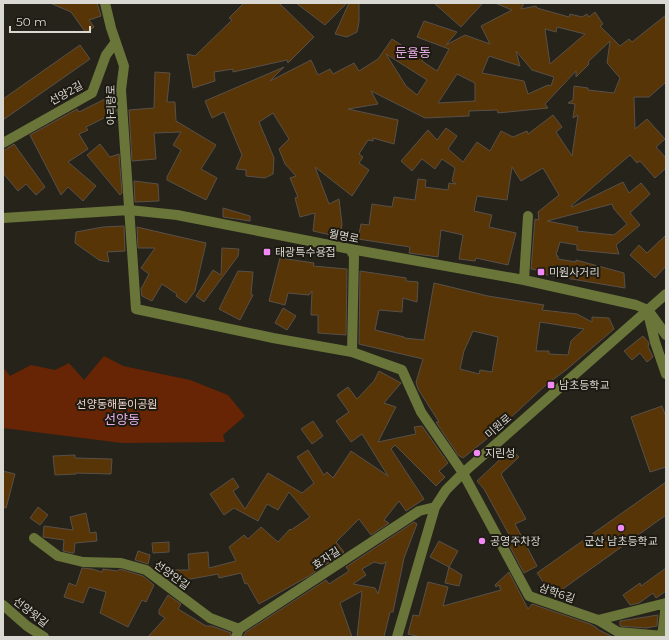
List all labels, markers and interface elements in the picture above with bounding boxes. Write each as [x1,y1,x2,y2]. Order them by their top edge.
scale bar [10,8,90,34]
text: 50 m [16,14,47,29]
district label: 둔율동 [395,44,431,60]
street label: 선양2길 [47,78,85,108]
street label: 아리랑로 [104,85,118,125]
street label: 월명로 [328,226,360,246]
place label: 태광특수용접 [275,245,336,259]
marker: 태광특수용접 [262,247,272,257]
place label: 미원사거리 [549,265,600,279]
marker: 미원사거리 [536,267,546,277]
place label: 남초등학교 [559,378,610,392]
marker: 남초등학교 [546,380,556,390]
park label: 선양동해돋이공원 [77,397,157,411]
district label: 선양동 [104,411,140,427]
street label: 미원로 [482,411,514,441]
place label: 지린성 [485,446,515,460]
marker: 지린성 [472,448,482,458]
marker: 군산 남초등학교 [616,523,626,533]
place label: 공영주차장 [490,534,541,548]
place label: 군산 남초등학교 [584,534,658,548]
marker: 공영주차장 [477,536,487,546]
street label: 효자길 [309,544,343,572]
street label: 선양안길 [152,557,192,593]
street label: 삼학6길 [537,580,577,606]
street label: 선양윗길 [11,594,51,630]

